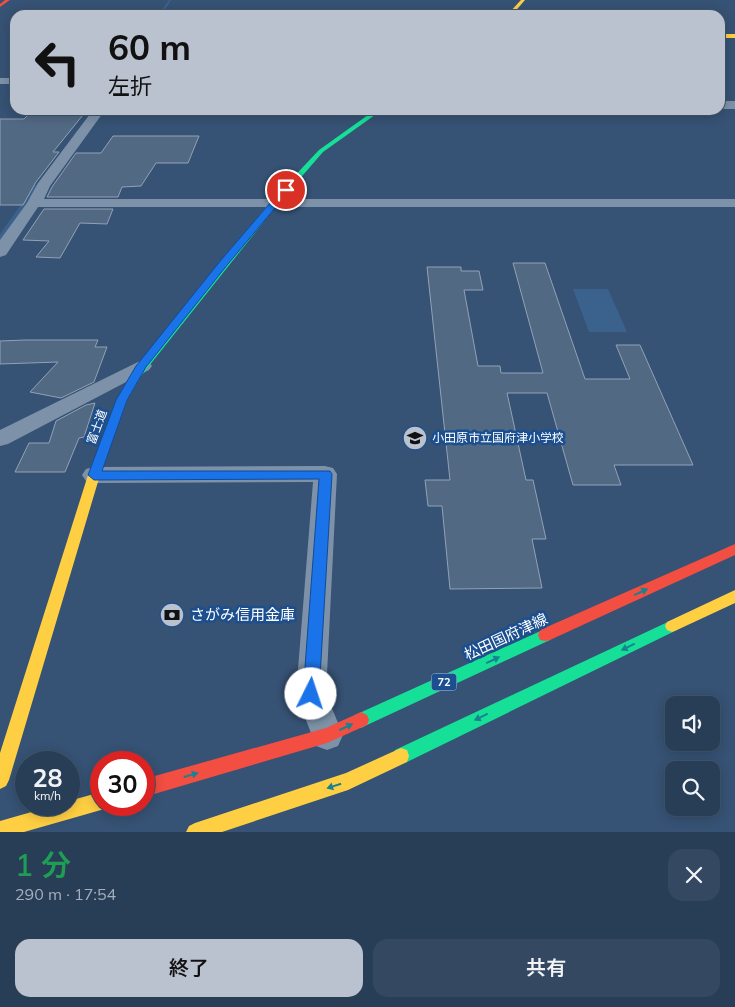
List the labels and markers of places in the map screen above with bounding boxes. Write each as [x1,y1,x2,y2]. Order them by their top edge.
pin [265,169,307,211]
school or university icon: 小田原市立国府津小学校 [402,425,428,451]
place label: 小田原市立国府津小学校 [432,430,564,445]
bank icon: さがみ信用金庫 [159,602,185,628]
place label: さがみ信用金庫 [190,605,295,624]

